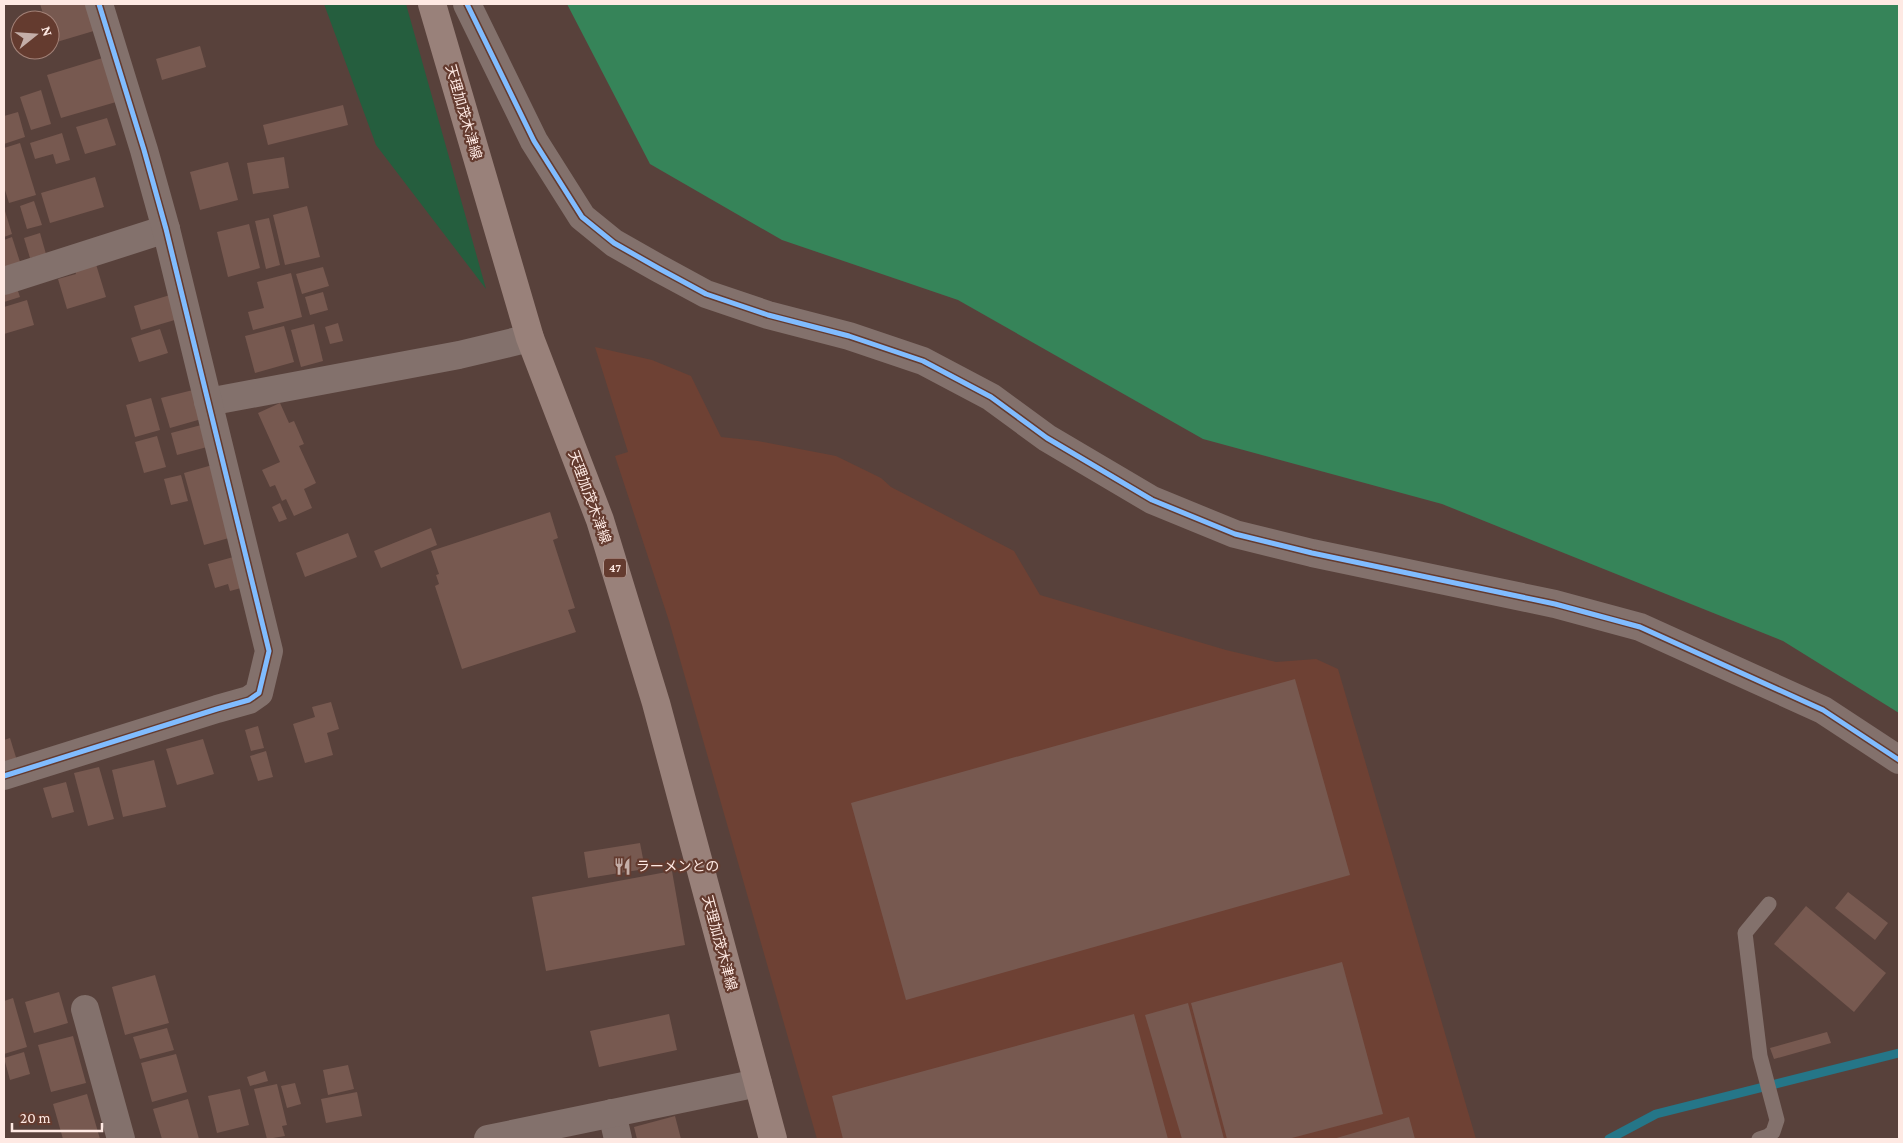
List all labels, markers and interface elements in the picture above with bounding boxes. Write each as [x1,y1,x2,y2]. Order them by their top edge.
north arrow [10,10,60,60]
text: N [38,24,57,39]
street label: 天理加茂木津線 [443,63,485,161]
street label: 天理加茂木津線 [566,448,614,546]
road number: 47 [604,558,626,578]
restaurant icon: ラーメンとの [612,856,632,876]
place label: ラーメンとの [636,858,719,874]
street label: 天理加茂木津線 [700,894,740,992]
scale bar [12,1100,102,1132]
text: 20 m [20,1110,51,1126]

